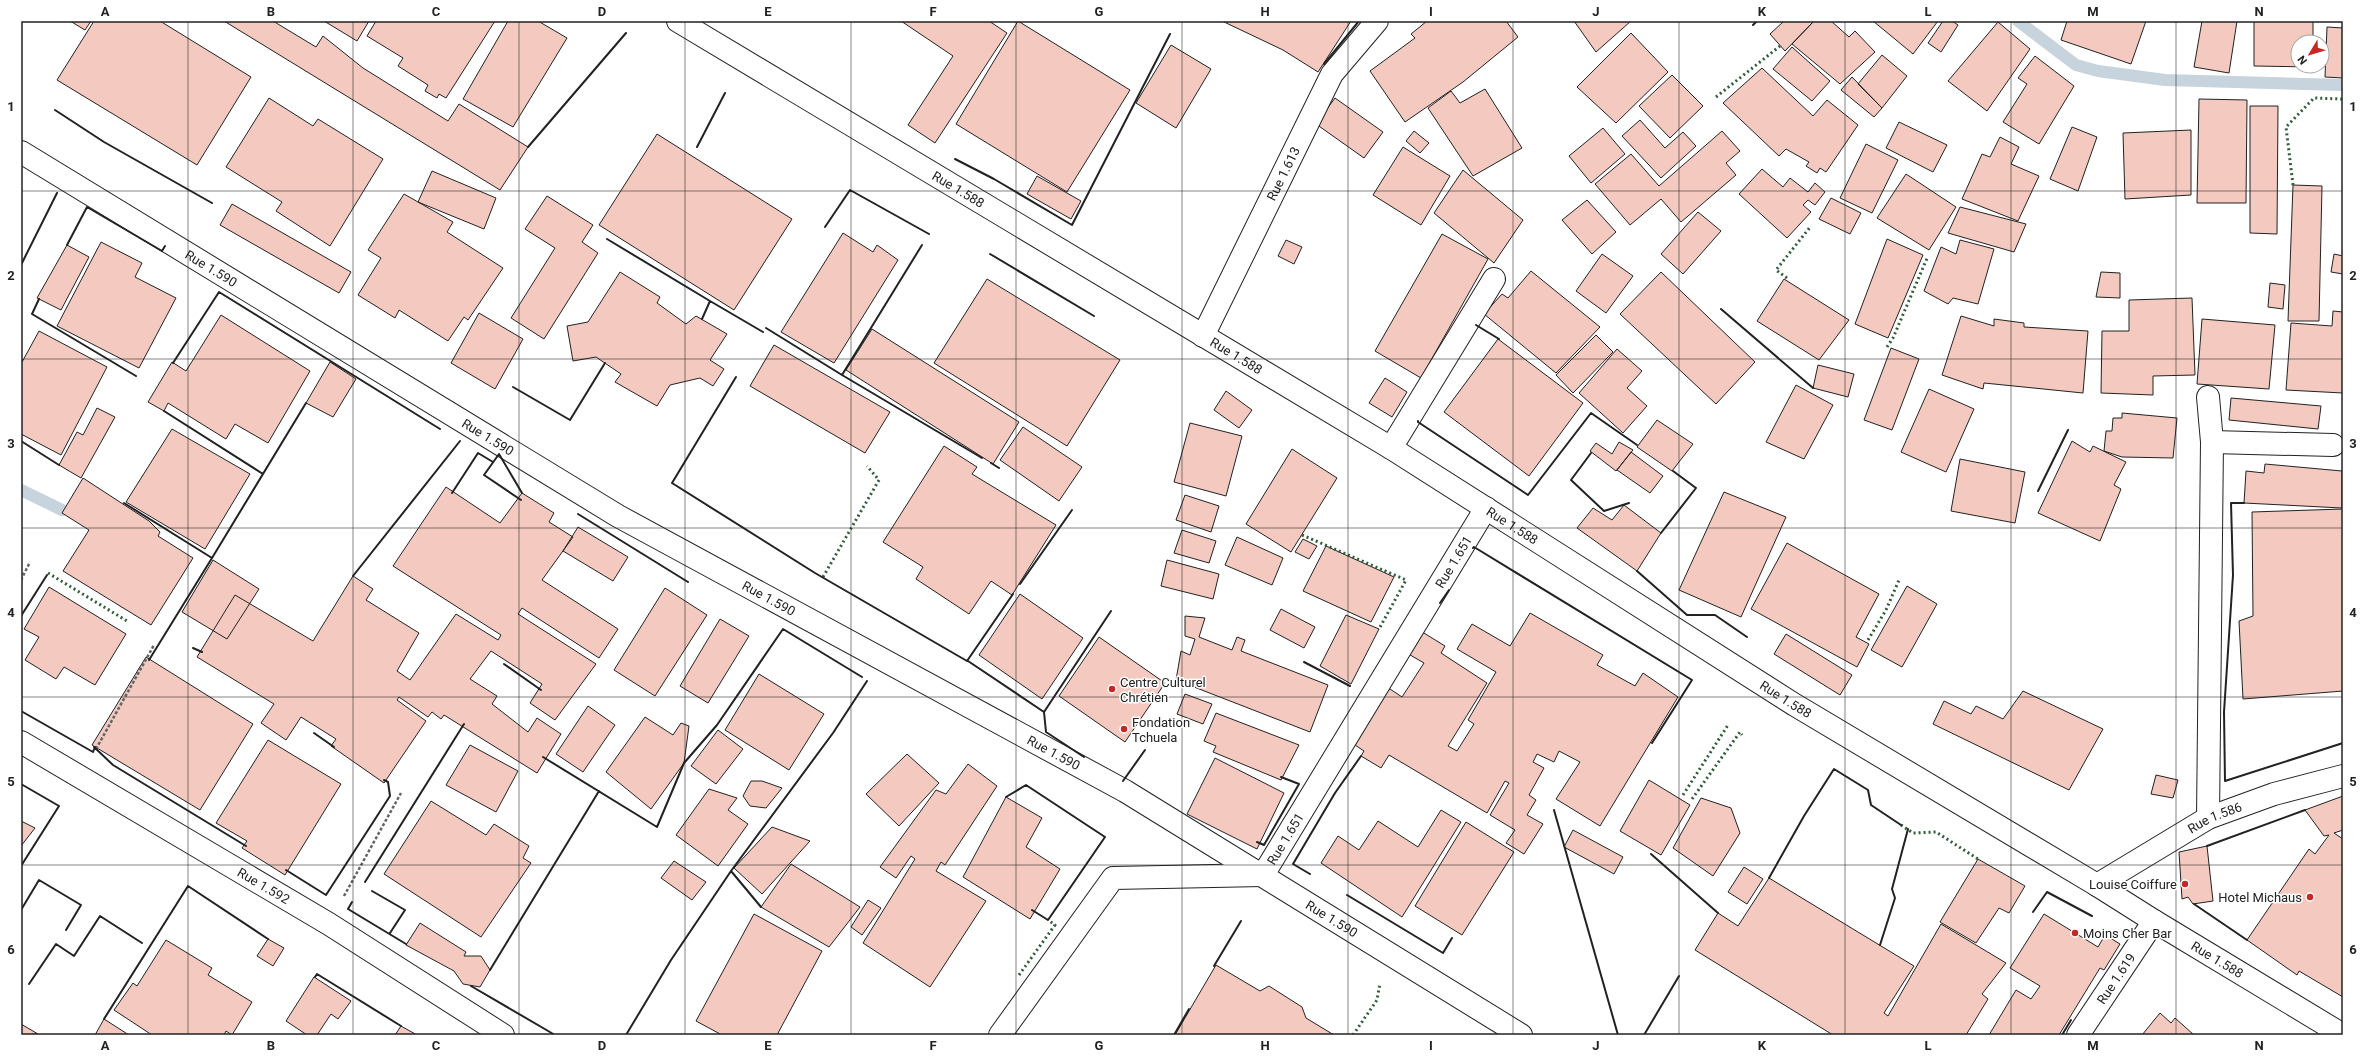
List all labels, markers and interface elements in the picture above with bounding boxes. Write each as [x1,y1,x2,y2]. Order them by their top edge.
text: A [101,4,110,19]
text: B [267,4,275,19]
text: C [432,4,441,19]
text: D [598,4,606,19]
text: E [764,4,772,19]
text: F [929,4,937,19]
text: G [1095,4,1104,19]
text: H [1260,4,1270,19]
text: I [1429,4,1433,19]
text: J [1592,4,1600,19]
text: K [1758,4,1767,19]
text: L [1924,4,1932,19]
text: M [2087,4,2099,19]
text: N [2254,4,2264,19]
north arrow [2290,34,2330,74]
text: N [2295,53,2310,67]
text: 1 [7,99,15,114]
text: 1 [2349,99,2357,114]
street label: Rue 1.613 [1263,144,1302,203]
street label: Rue 1.588 [930,168,987,210]
street label: Rue 1.590 [183,247,240,290]
text: 2 [7,268,15,283]
text: 2 [2349,268,2357,283]
street label: Rue 1.588 [1208,334,1265,377]
street label: Rue 1.590 [459,415,517,458]
text: 3 [7,436,15,451]
text: 3 [2349,436,2357,451]
street label: Rue 1.588 [1484,503,1541,547]
street label: Rue 1.651 [1432,533,1475,590]
street label: Rue 1.590 [740,577,798,618]
text: 4 [7,605,15,620]
text: 4 [2349,605,2357,620]
place label: Centre Culturel Chrétien [1120,675,1206,705]
street label: Rue 1.588 [1757,677,1814,721]
marker: Centre Culturel Chrétien [1107,684,1117,694]
place label: Fondation Tchuela [1132,715,1190,745]
marker: Fondation Tchuela [1119,724,1129,734]
street label: Rue 1.590 [1025,732,1083,773]
text: 5 [7,774,15,789]
text: 5 [2349,774,2357,789]
street label: Rue 1.586 [2185,799,2244,836]
street label: Rue 1.651 [1264,810,1307,867]
street label: Rue 1.592 [235,864,293,907]
place label: Louise Coiffure [2089,877,2177,892]
marker: Louise Coiffure [2180,879,2190,889]
place label: Hotel Michaus [2218,890,2302,905]
marker: Hotel Michaus [2305,892,2315,902]
street label: Rue 1.590 [1303,897,1361,940]
place label: Moins Cher Bar [2083,926,2172,941]
marker: Moins Cher Bar [2070,928,2080,938]
street label: Rue 1.588 [2189,938,2246,981]
text: 6 [7,942,15,957]
text: 6 [2349,942,2357,957]
street label: Rue 1.619 [2093,950,2138,1007]
text: A [101,1038,110,1053]
text: B [267,1038,275,1053]
text: C [432,1038,441,1053]
text: D [598,1038,606,1053]
text: E [764,1038,772,1053]
text: F [929,1038,937,1053]
text: G [1095,1038,1104,1053]
text: H [1260,1038,1270,1053]
text: I [1429,1038,1433,1053]
text: J [1592,1038,1600,1053]
text: K [1758,1038,1767,1053]
text: L [1924,1038,1932,1053]
text: M [2087,1038,2099,1053]
text: N [2254,1038,2264,1053]

